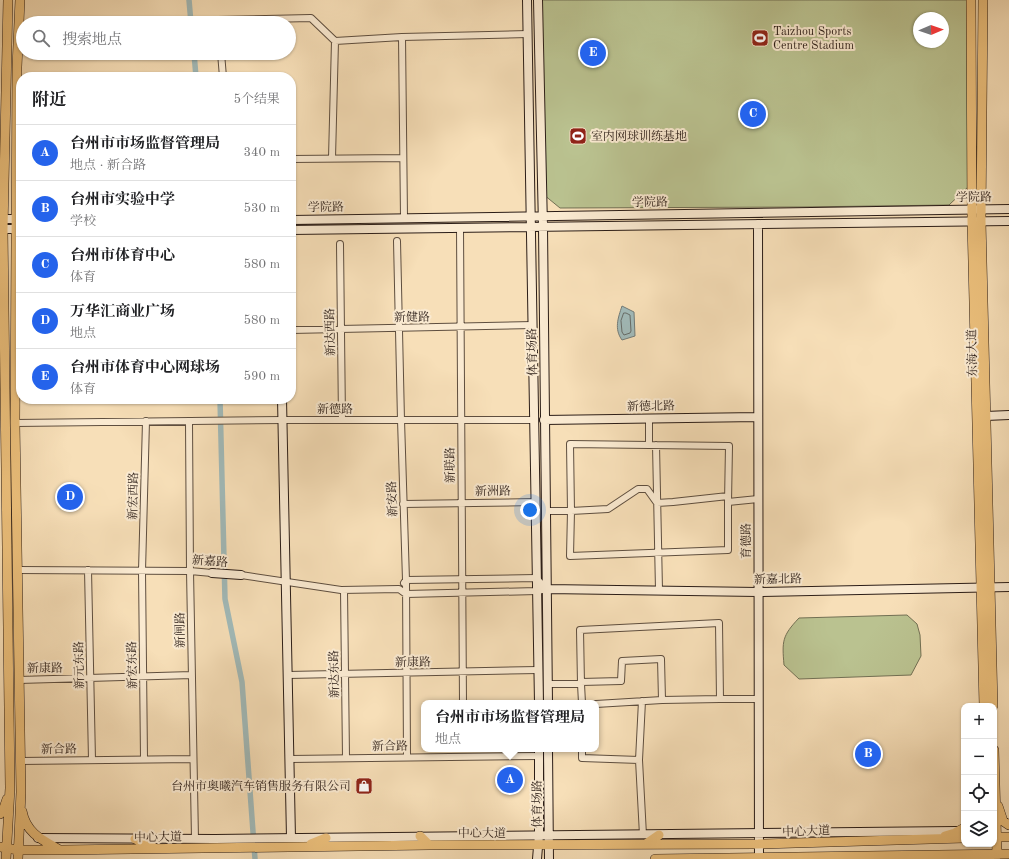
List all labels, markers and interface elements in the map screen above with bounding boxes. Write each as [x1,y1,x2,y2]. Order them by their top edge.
north arrow [913,12,949,48]
search box [16,16,296,60]
place label: Taizhou Sports Centre Stadium [773,26,855,52]
icon: search [30,27,52,49]
sports icon: Taizhou Sports Centre Stadium [750,28,770,48]
text: 搜索地点 [62,33,122,48]
pin: E [580,38,606,68]
text: 附近 [32,92,66,109]
text: 5个结果 [233,93,280,106]
pin: C [740,99,766,129]
sports icon: 室内网球训练基地 [568,126,588,146]
place label: 室内网球训练基地 [591,129,687,143]
text: 台州市市场监督管理局 [70,137,220,152]
text: A [40,146,50,159]
text: 340 m [243,146,280,159]
text: 地点 · 新合路 [70,159,146,172]
street label: 学院路 [956,190,992,204]
text: 台州市实验中学 [70,193,175,208]
street label: 学院路 [632,195,668,209]
street label: 学院路 [308,200,344,214]
text: B [40,202,50,215]
text: 530 m [243,202,280,215]
text: 学校 [70,215,96,228]
text: 台州市体育中心 [70,249,175,264]
text: C [41,258,49,271]
text: 580 m [243,258,280,271]
text: 体育 [70,271,96,284]
text: 万华汇商业广场 [70,305,175,320]
street label: 新达西路 [323,308,337,356]
street label: 新健路 [394,310,430,324]
text: D [40,314,50,327]
text: 580 m [243,314,280,327]
text: 地点 [70,327,96,340]
street label: 体育场路 [525,328,539,376]
street label: 东海大道 [965,329,979,377]
text: 台州市体育中心网球场 [70,361,220,376]
text: E [41,370,49,383]
text: 590 m [243,370,280,383]
text: 体育 [70,383,96,396]
street label: 新德北路 [627,399,675,413]
street label: 新德路 [317,402,353,416]
street label: 新联路 [443,447,457,483]
street label: 新宏西路 [126,472,140,520]
street label: 新安路 [384,481,400,517]
pin: D [57,482,83,512]
street label: 新洲路 [475,484,511,498]
your location [520,500,540,520]
street label: 育德路 [739,523,753,559]
street label: 新嘉路 [192,553,228,569]
street label: 新嘉北路 [754,572,802,586]
street label: 新闸路 [173,612,187,648]
street label: 新元东路 [72,641,86,689]
street label: 新宏东路 [125,641,139,689]
street label: 新达东路 [327,650,341,698]
street label: 新康路 [395,655,431,669]
street label: 新康路 [27,661,63,675]
popup [421,700,599,752]
map controls [961,703,997,847]
button: + [961,703,997,739]
text: 台州市市场监督管理局 [435,711,585,726]
text: 地点 [435,733,461,746]
street label: 新合路 [372,739,408,753]
pin: B [855,739,881,769]
button: − [961,739,997,775]
street label: 新合路 [41,742,77,756]
pin: A [497,765,523,795]
button: locate [961,775,997,811]
shop icon: 台州市奥曦汽车销售服务有限公司 [354,776,374,796]
place label: 台州市奥曦汽车销售服务有限公司 [171,779,351,793]
street label: 体育场路 [530,780,544,828]
button: layers [961,811,997,847]
street label: 中心大道 [782,823,830,839]
street label: 中心大道 [458,826,506,840]
street label: 中心大道 [134,830,182,844]

